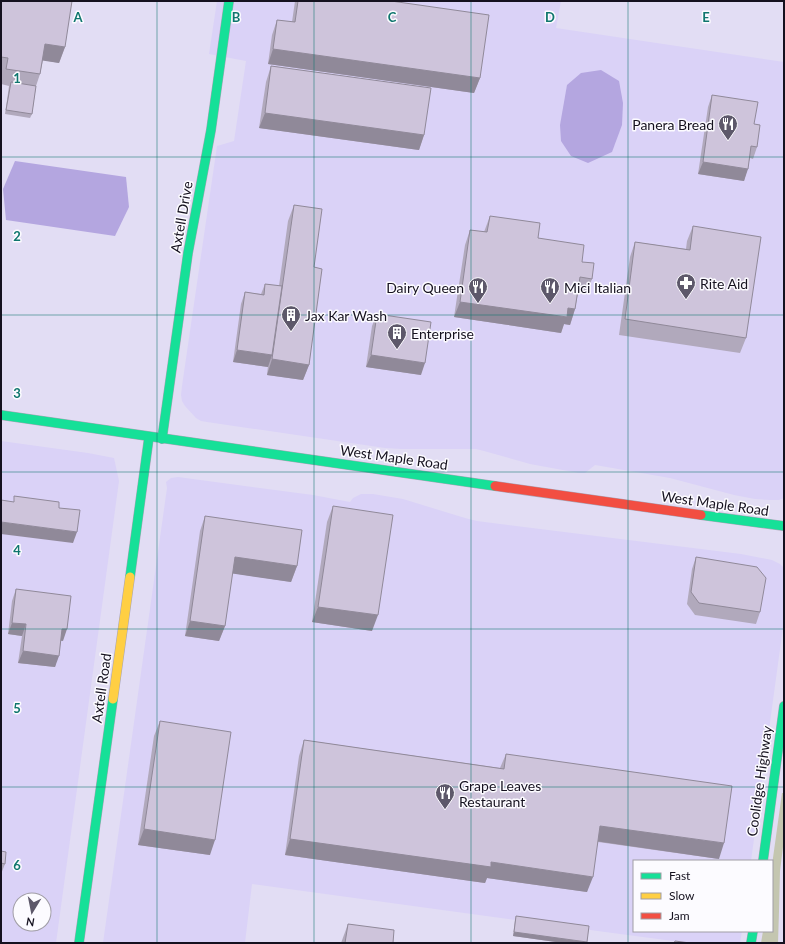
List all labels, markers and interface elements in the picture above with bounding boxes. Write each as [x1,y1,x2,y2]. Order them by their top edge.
text: A [72,9,83,25]
text: B [232,9,241,25]
text: C [388,9,397,25]
text: D [545,9,555,25]
text: E [702,9,710,25]
text: 1 [13,70,21,86]
restaurant icon: Panera Bread [717,113,739,141]
place label: Panera Bread [632,116,714,133]
street label: Axtell Drive [166,180,196,254]
text: 2 [13,228,21,244]
pharmacy icon: Rite Aid [675,272,697,300]
place label: Rite Aid [700,275,748,292]
restaurant icon: Dairy Queen [467,276,489,304]
restaurant icon: Mici Italian [539,276,561,304]
place label: Dairy Queen [386,279,464,296]
place label: Mici Italian [564,279,631,296]
building icon: Jax Kar Wash [280,304,302,332]
place label: Jax Kar Wash [305,307,387,324]
building icon: Enterprise [386,322,408,350]
place label: Enterprise [411,325,474,342]
text: 3 [13,385,21,401]
street label: West Maple Road [339,441,449,473]
street label: West Maple Road [660,487,770,519]
text: 4 [13,542,21,558]
street label: Axtell Road [88,652,114,724]
text: 5 [13,700,21,716]
street label: Coolidge Highway [743,724,775,837]
place label: Grape Leaves Restaurant [459,777,541,810]
restaurant icon: Grape Leaves Restaurant [434,782,456,810]
text: 6 [13,857,21,873]
legend [633,860,773,932]
text: Fast [669,868,691,883]
text: Slow [669,888,695,903]
north arrow [12,892,52,932]
text: Jam [669,908,690,923]
text: N [25,915,35,929]

